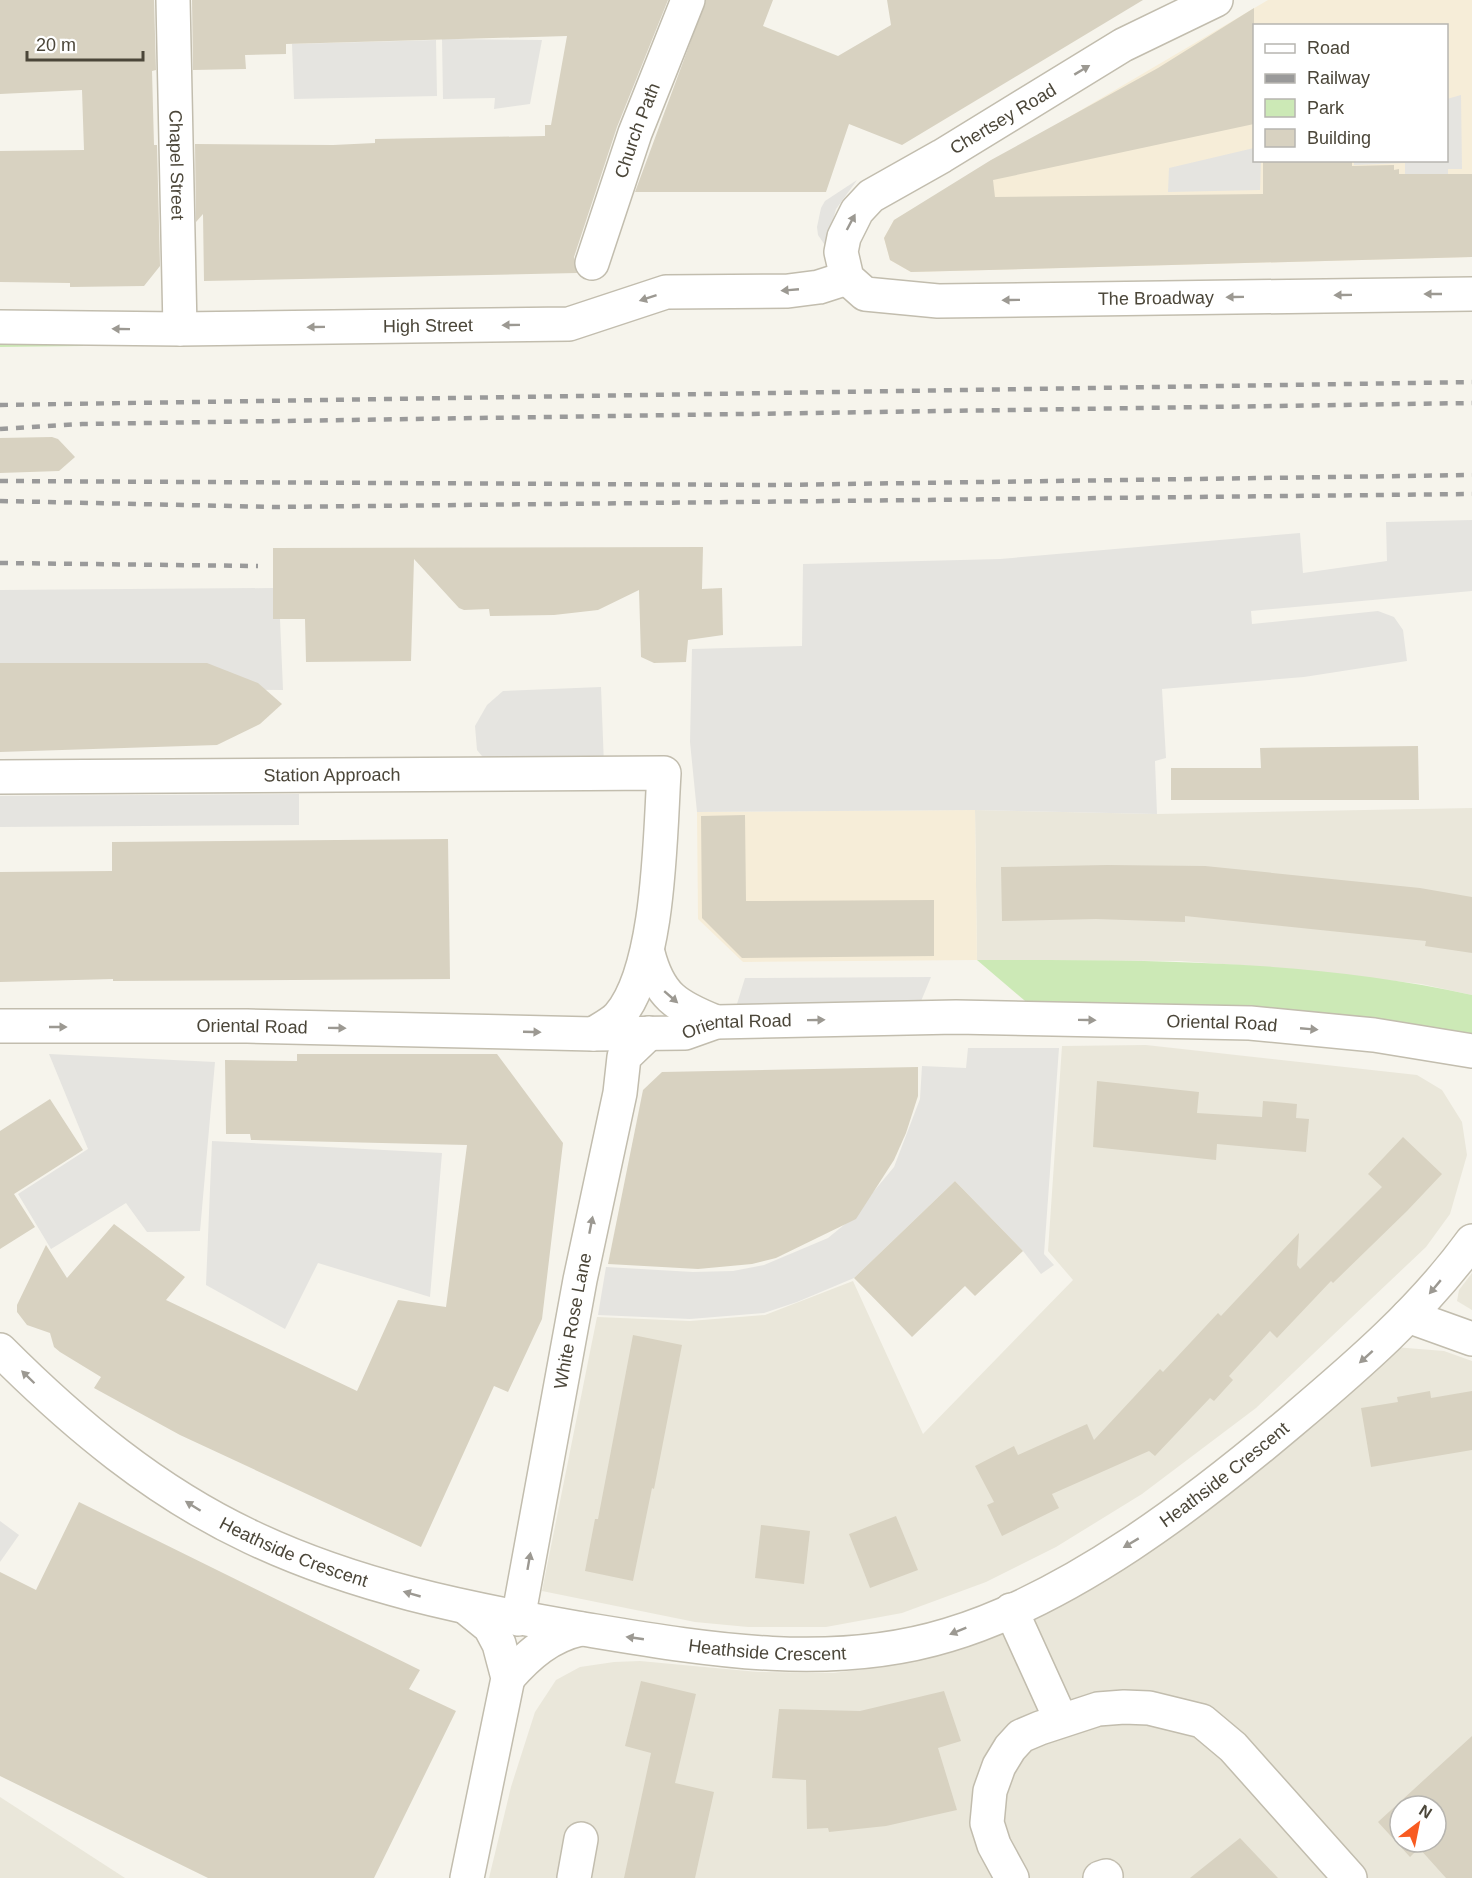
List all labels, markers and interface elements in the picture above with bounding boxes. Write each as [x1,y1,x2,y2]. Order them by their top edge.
scale bar [27,24,142,62]
legend [1253,24,1448,162]
text: 20 m [36,35,76,55]
text: Road [1307,38,1350,58]
one-way arrow [1074,65,1090,76]
text: Railway [1307,68,1370,88]
street label: Church Path [611,80,664,181]
street label: Chertsey Road [946,80,1060,158]
text: Park [1307,98,1345,118]
street label: Chapel Street [165,110,188,220]
text: Building [1307,128,1371,148]
one-way arrow [846,214,856,231]
one-way arrow [780,286,799,295]
street label: The Broadway [1098,287,1214,309]
one-way arrow [1424,289,1443,299]
one-way arrow [1334,290,1353,300]
one-way arrow [1225,292,1244,302]
one-way arrow [639,294,657,304]
one-way arrow [1002,295,1021,305]
street label: High Street [383,315,473,336]
one-way arrow [501,320,520,330]
one-way arrow [306,322,325,332]
one-way arrow [112,324,131,333]
street label: Station Approach [263,765,401,785]
one-way arrow [663,990,678,1003]
street label: Oriental Road [679,1010,792,1043]
street label: Oriental Road [1166,1011,1278,1036]
one-way arrow [807,1015,826,1025]
one-way arrow [1078,1015,1097,1024]
street label: Oriental Road [196,1016,308,1037]
one-way arrow [49,1022,68,1032]
one-way arrow [328,1023,347,1033]
one-way arrow [1299,1024,1318,1034]
one-way arrow [522,1028,541,1037]
one-way arrow [586,1215,596,1234]
street label: White Rose Lane [550,1251,596,1391]
one-way arrow [1429,1279,1442,1294]
one-way arrow [1359,1350,1374,1364]
one-way arrow [21,1371,35,1385]
street label: Heathside Crescent [1156,1418,1293,1531]
one-way arrow [185,1501,201,1512]
street label: Heathside Crescent [216,1513,370,1591]
one-way arrow [1122,1538,1139,1548]
one-way arrow [524,1551,533,1570]
one-way arrow [403,1589,421,1599]
one-way arrow [949,1627,967,1637]
one-way arrow [625,1633,644,1642]
street label: Heathside Crescent [687,1635,847,1664]
north arrow [1388,1794,1448,1854]
text: N [1416,1801,1435,1822]

